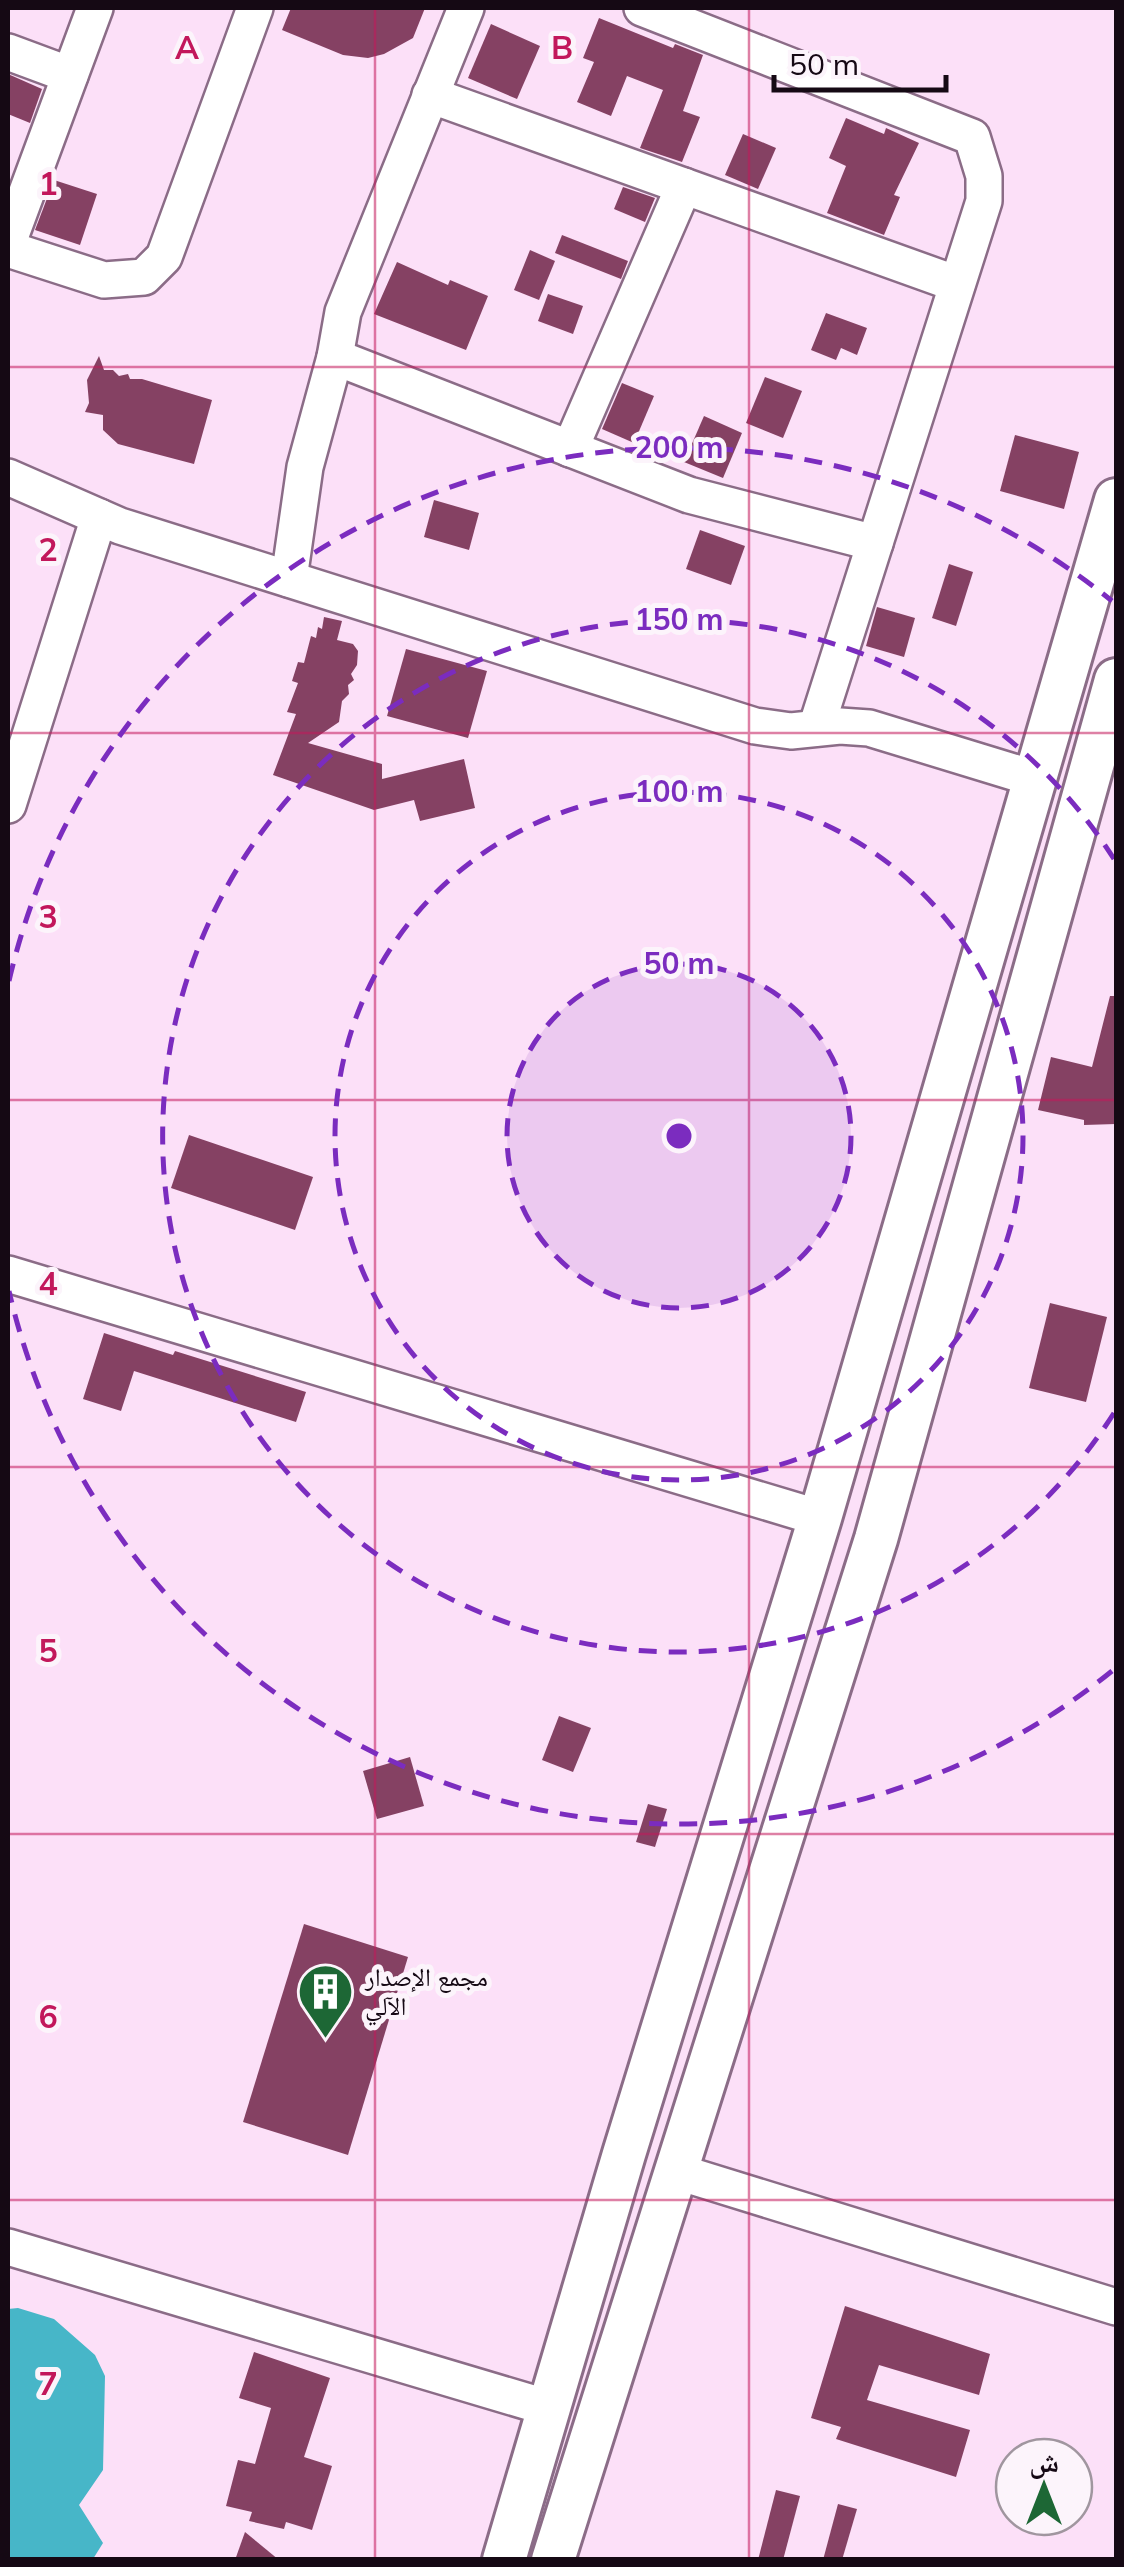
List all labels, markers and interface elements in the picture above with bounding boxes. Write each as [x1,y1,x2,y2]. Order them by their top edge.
text: A [175,27,199,67]
text: B [551,27,573,67]
scale bar [774,30,946,92]
text: 50 m [789,45,859,83]
text: 1 [38,163,58,203]
text: 200 m [634,428,724,466]
text: 2 [38,529,58,569]
text: 150 m [634,600,724,638]
text: 100 m [634,772,724,810]
text: 3 [38,896,58,936]
text: 50 m [643,944,715,982]
centre of rings [661,1118,697,1154]
text: 4 [38,1263,58,1303]
text: 5 [38,1630,58,1670]
building icon: مجمع الإصدار الآلي [296,1961,356,2040]
place label: مجمع الإصدار الآلي [364,1961,488,2026]
text: 6 [38,1996,58,2036]
text: 7 [38,2363,58,2403]
north arrow [994,2437,1094,2537]
text: ش [1029,2444,1059,2479]

